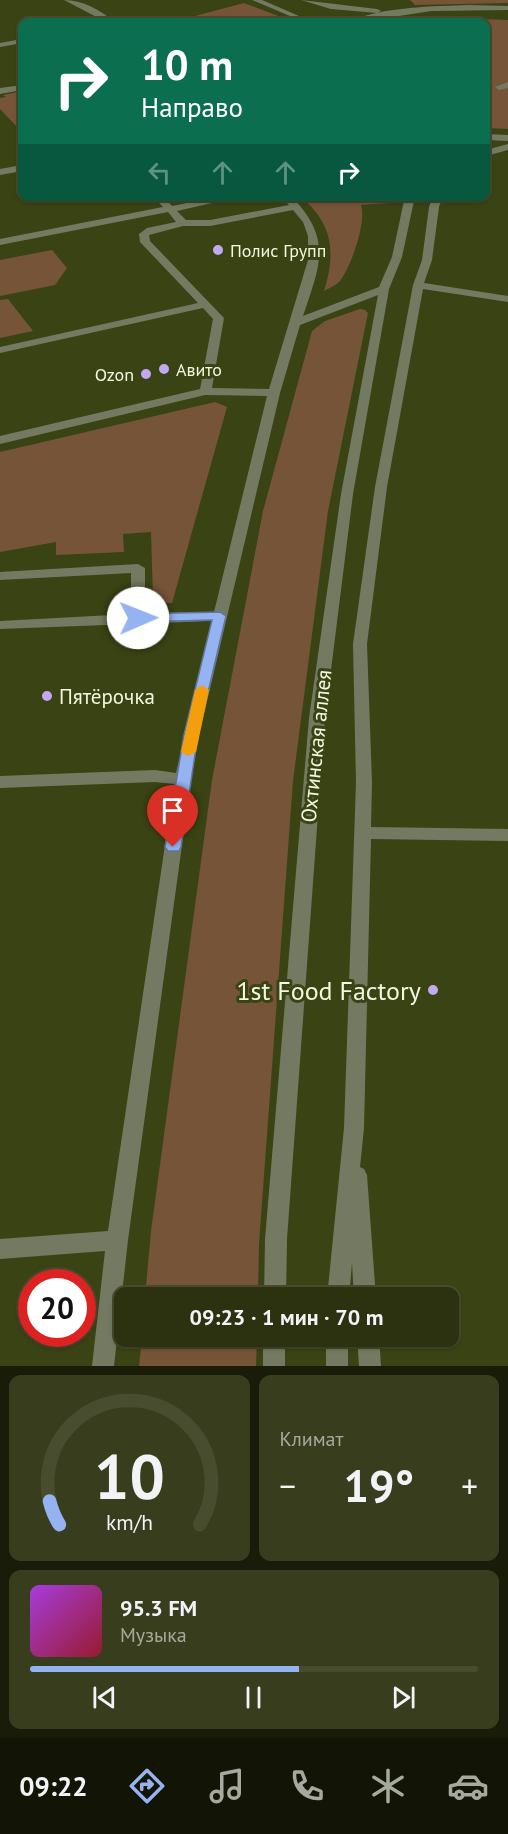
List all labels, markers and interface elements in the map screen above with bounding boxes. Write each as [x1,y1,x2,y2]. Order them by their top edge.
text: 10 m [141,37,233,92]
icon: right [42,42,120,120]
text: Направо [141,90,243,124]
icon: left [143,156,176,189]
icon: ahead [206,156,239,189]
icon: ahead [269,156,302,189]
icon: right [332,156,365,189]
place label: Полис Групп [230,239,326,262]
marker: Полис Групп [211,243,225,257]
place label: Авито [176,358,222,381]
marker: Авито [157,362,171,376]
place label: Ozon [95,363,134,386]
marker: Ozon [139,367,153,381]
position arrow [106,586,170,650]
street label: Охтинская аллея [295,668,337,824]
place label: Пятёрочка [59,683,155,710]
marker: Пятёрочка [40,689,54,703]
pin [147,785,198,847]
icon: arrive [156,794,189,827]
place label: 1st Food Factory [236,974,421,1007]
marker: 1st Food Factory [426,983,440,997]
speed limit sign: 20 [18,1269,96,1347]
text: 09:23 · 1 мин · 70 m [190,1303,383,1331]
text: Климат [280,1426,343,1452]
text: 10 [94,1435,165,1516]
text: 19° [343,1456,414,1514]
text: − [280,1464,296,1507]
text: + [461,1464,478,1507]
text: km/h [106,1508,153,1536]
text: 95.3 FM [120,1594,197,1622]
text: Музыка [120,1622,187,1648]
icon: previous [88,1681,121,1714]
icon: pause [237,1681,270,1714]
icon: next [387,1681,420,1714]
icon: directions [126,1765,168,1807]
icon: music [206,1765,248,1807]
icon: phone [286,1765,328,1807]
icon: climate [367,1765,409,1807]
icon: car [447,1765,489,1807]
text: 09:22 [19,1769,88,1803]

